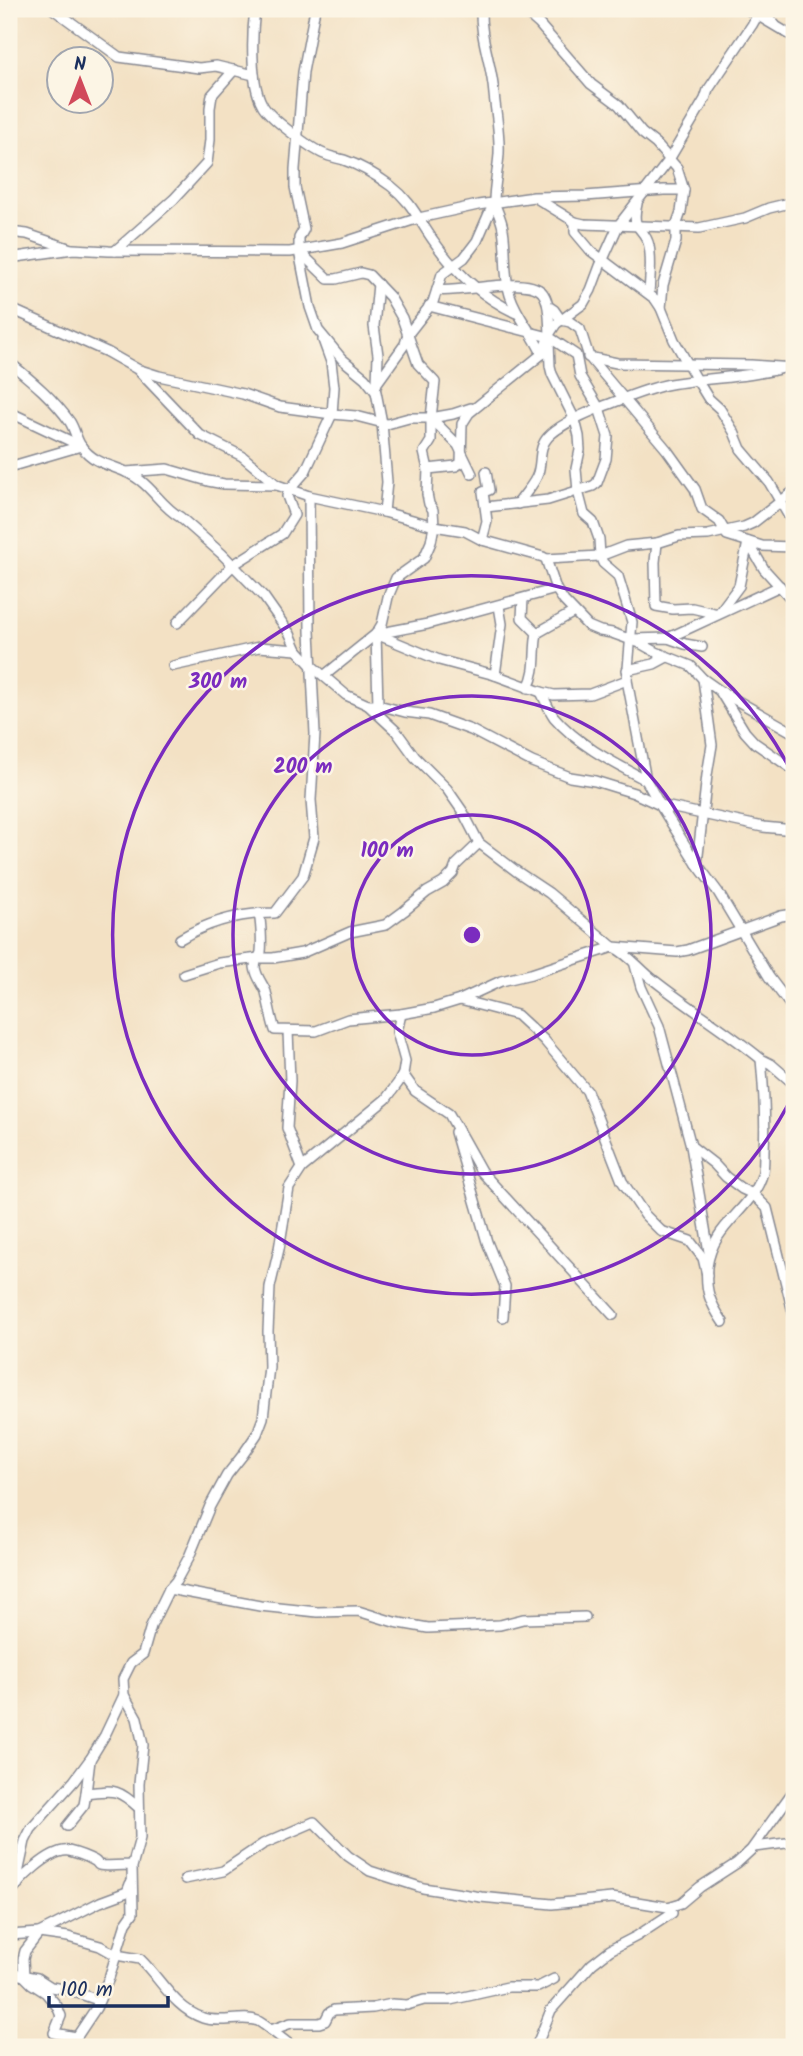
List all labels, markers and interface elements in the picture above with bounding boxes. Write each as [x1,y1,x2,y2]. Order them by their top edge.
north arrow [46,46,116,116]
text: N [74,50,86,80]
text: 300 m [188,666,247,699]
text: 200 m [273,751,333,784]
text: 100 m [360,835,414,868]
centre of rings [460,923,484,947]
scale bar [49,1965,168,2009]
text: 100 m [60,1974,113,2007]

